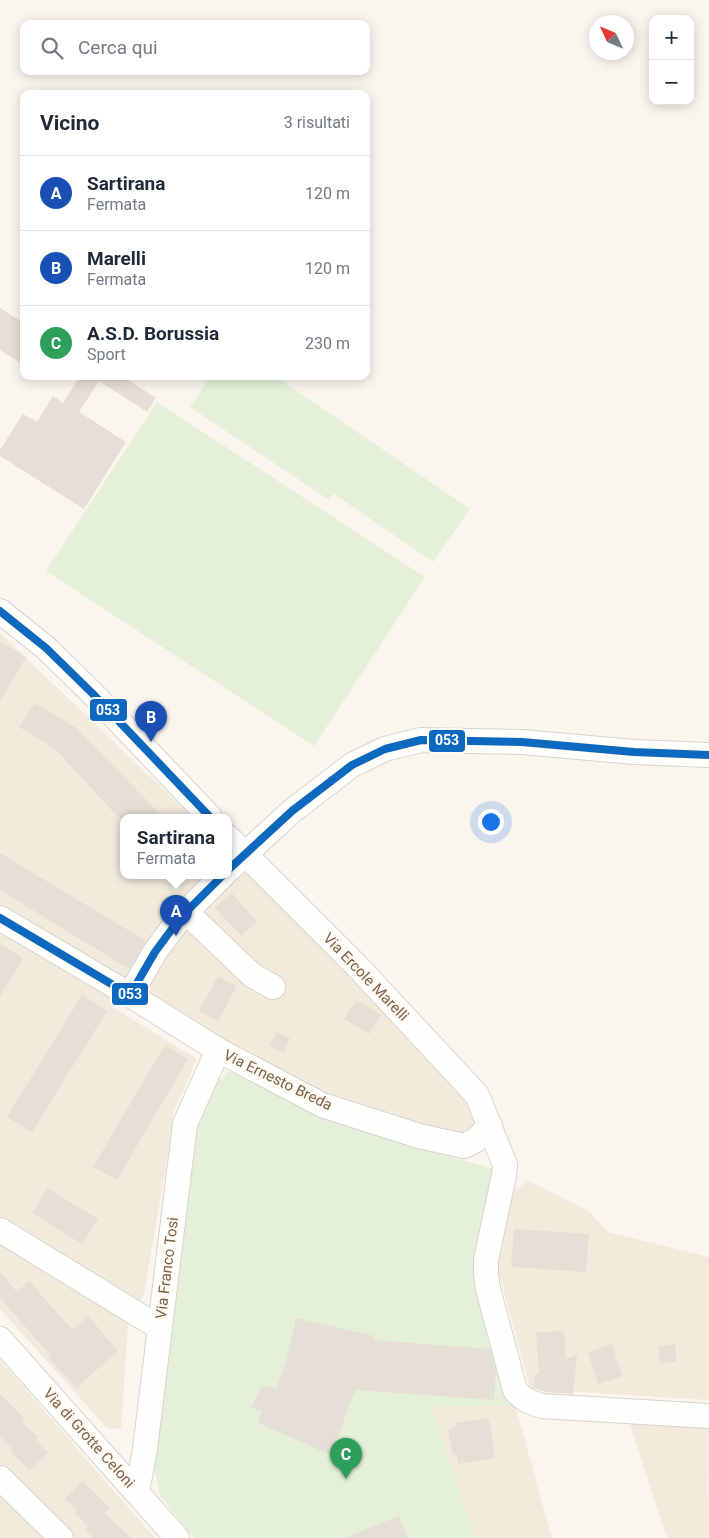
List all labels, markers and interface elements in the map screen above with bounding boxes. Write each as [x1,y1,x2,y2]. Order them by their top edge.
north arrow [589,15,634,60]
map controls [649,15,694,105]
button: + [649,15,694,60]
search box [20,20,370,75]
icon: search [38,34,66,62]
text: Cerca qui [78,36,158,59]
button: − [649,60,694,105]
text: Vicino [40,111,99,135]
text: 3 risultati [284,113,350,132]
text: Sartirana [87,172,165,195]
text: A [51,184,61,203]
text: 120 m [305,184,350,203]
text: Fermata [87,195,146,214]
text: Marelli [87,247,146,270]
text: B [51,259,61,278]
text: 120 m [305,259,350,278]
text: Fermata [87,270,146,289]
text: A.S.D. Borussia [87,322,219,345]
text: C [51,334,61,353]
text: 230 m [305,334,350,353]
text: Sport [87,345,126,364]
line badge: 053 [89,698,128,722]
pin: B [135,701,167,742]
text: 053 [96,702,120,718]
line badge: 053 [428,729,466,753]
text: 053 [435,732,459,748]
your location [478,809,504,835]
popup [120,814,232,879]
text: Sartirana [137,826,215,849]
text: Fermata [137,849,196,868]
pin: A [160,895,192,936]
street label: Via Ercole Marelli [319,929,413,1025]
line badge: 053 [111,982,149,1006]
text: 053 [118,986,142,1002]
street label: Via Ernesto Breda [221,1046,335,1114]
street label: Via Franco Tosi [152,1216,182,1320]
street label: Via di Grotte Celoni [39,1384,139,1492]
pin: C [330,1438,362,1479]

